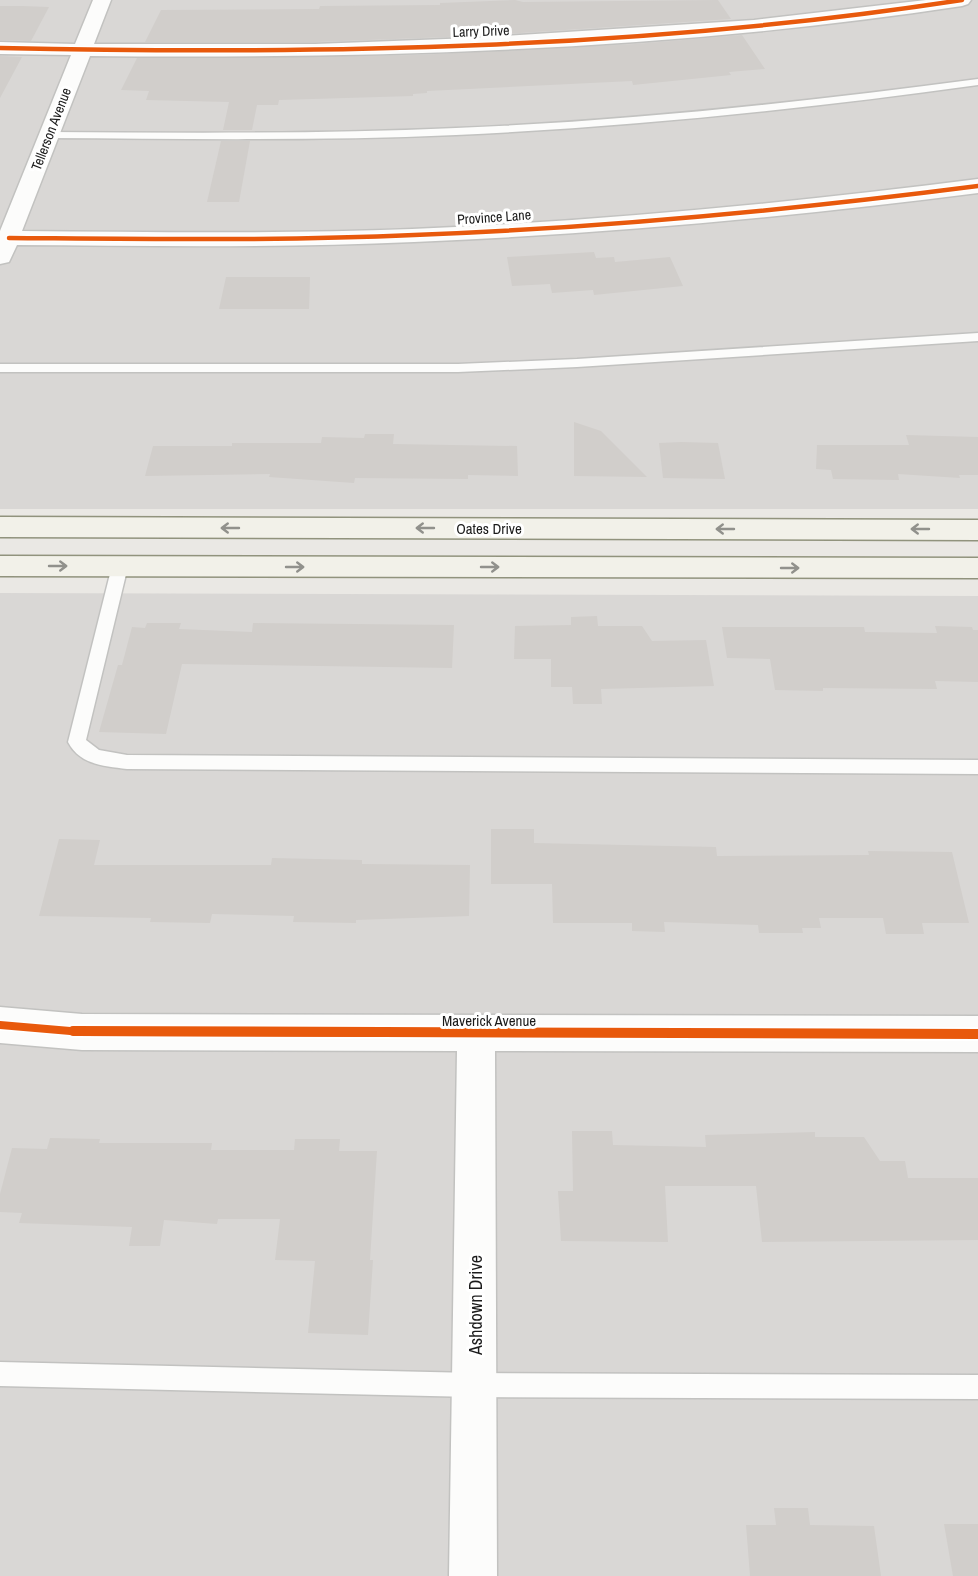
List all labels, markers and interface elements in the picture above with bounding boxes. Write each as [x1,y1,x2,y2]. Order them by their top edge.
street label: Larry Drive [452,21,510,41]
street label: Tellerson Avenue [27,85,75,173]
street label: Province Lane [456,205,532,229]
street label: Oates Drive [456,518,522,539]
one-way arrow [220,522,240,534]
one-way arrow [415,522,435,534]
one-way arrow [715,523,735,535]
one-way arrow [910,523,930,535]
one-way arrow [48,560,68,572]
one-way arrow [285,561,305,573]
one-way arrow [480,561,500,573]
one-way arrow [780,562,800,574]
street label: Maverick Avenue [442,1010,536,1031]
street label: Ashdown Drive [463,1255,488,1356]

